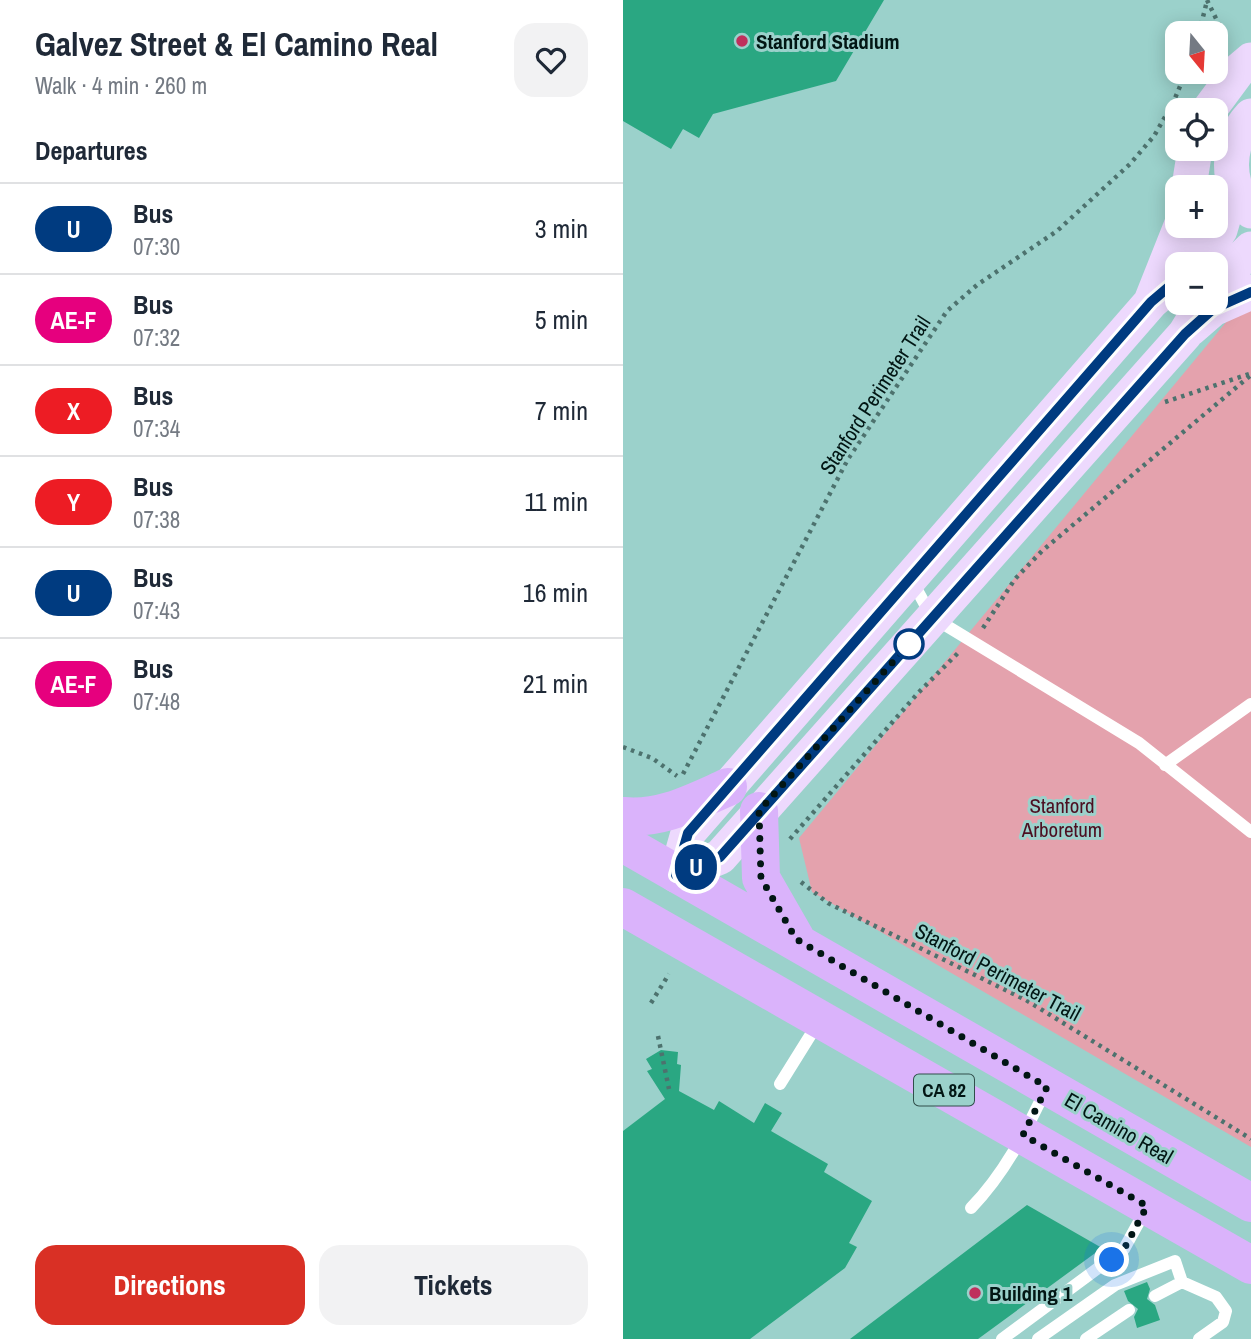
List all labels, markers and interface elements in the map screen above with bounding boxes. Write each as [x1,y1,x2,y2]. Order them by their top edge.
north arrow [1165,21,1229,84]
map controls [1165,21,1228,315]
text: Galvez Street & El Camino Real [35,22,438,66]
button: heart [514,23,588,97]
place label: Stanford Stadium [756,27,900,56]
marker: Stanford Stadium [734,33,750,49]
text: Walk · 4 min · 260 m [35,70,207,101]
button: locate [1165,98,1228,161]
text: Departures [35,133,148,168]
button: + [1165,175,1228,238]
text: Bus [133,196,173,231]
text: 3 min [535,211,588,246]
text: U [66,213,81,245]
text: 07:30 [133,231,180,262]
button: − [1165,252,1228,315]
text: Bus [133,287,173,322]
text: 5 min [535,302,588,337]
text: AE-F [51,304,96,336]
street label: Stanford Perimeter Trail [813,310,937,480]
text: 07:32 [133,322,180,353]
text: Bus [133,378,173,413]
text: 7 min [535,393,588,428]
text: X [67,395,80,427]
text: 07:34 [133,413,180,444]
text: Bus [133,469,173,504]
text: 11 min [524,484,588,519]
text: Y [67,486,80,518]
text: 07:38 [133,504,180,535]
text: Bus [133,560,173,595]
text: 16 min [523,575,588,610]
text: U [66,577,81,609]
text: 07:43 [133,595,180,626]
unlabelled marker [894,629,924,659]
text: Bus [133,651,173,686]
text: 21 min [523,666,588,701]
text: AE-F [51,668,96,700]
text: 07:48 [133,686,180,717]
park label: Stanford Arboretum [1021,791,1102,844]
line badge: U [673,844,719,890]
text: U [689,851,703,883]
street label: Stanford Perimeter Trail [910,916,1086,1028]
road number: CA 82 [914,1074,974,1106]
street label: El Camino Real [1060,1085,1178,1171]
your location [1094,1242,1129,1277]
button: Directions [35,1245,305,1325]
button: Tickets [319,1245,588,1325]
place label: Building 1 [989,1279,1073,1308]
marker: Building 1 [967,1285,983,1301]

